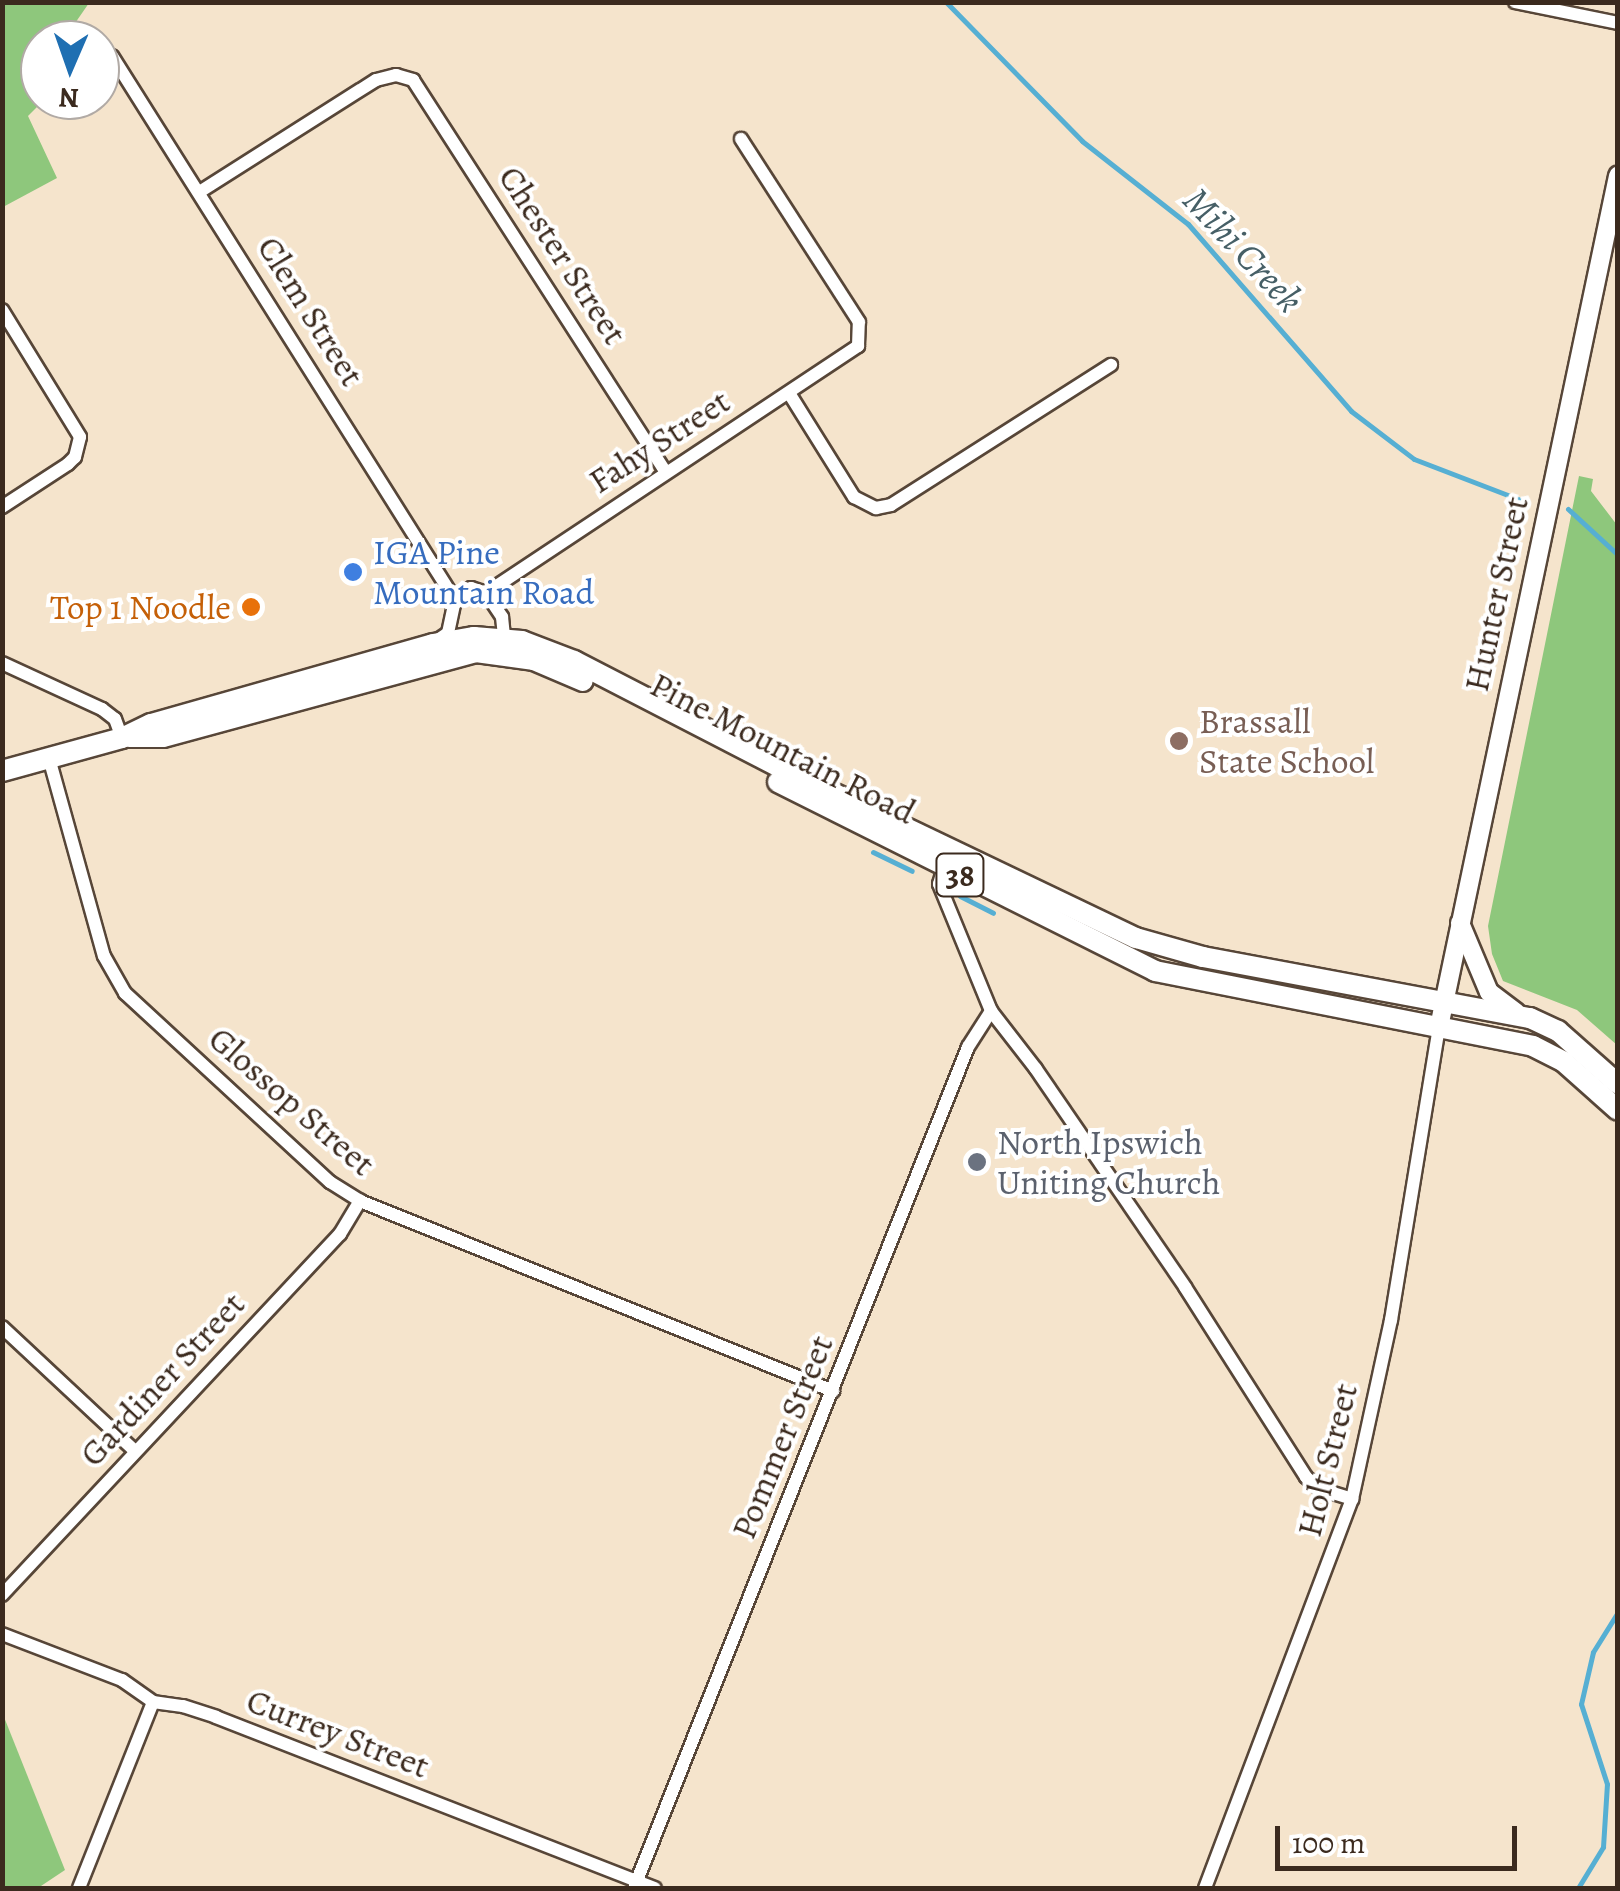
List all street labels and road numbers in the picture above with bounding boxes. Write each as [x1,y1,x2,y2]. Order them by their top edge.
street label: Chester Street [490,158,636,352]
street label: Clem Street [249,229,373,393]
street label: Fahy Street [581,380,737,502]
street label: Hunter Street [1455,493,1537,695]
street label: Pine Mountain Road [643,663,923,833]
road number: 38 [935,848,985,902]
street label: Glossop Street [200,1018,384,1184]
street label: Gardiner Street [71,1283,253,1475]
street label: Pommer Street [722,1329,842,1545]
street label: Holt Street [1288,1379,1366,1541]
street label: Currey Street [241,1679,435,1787]

